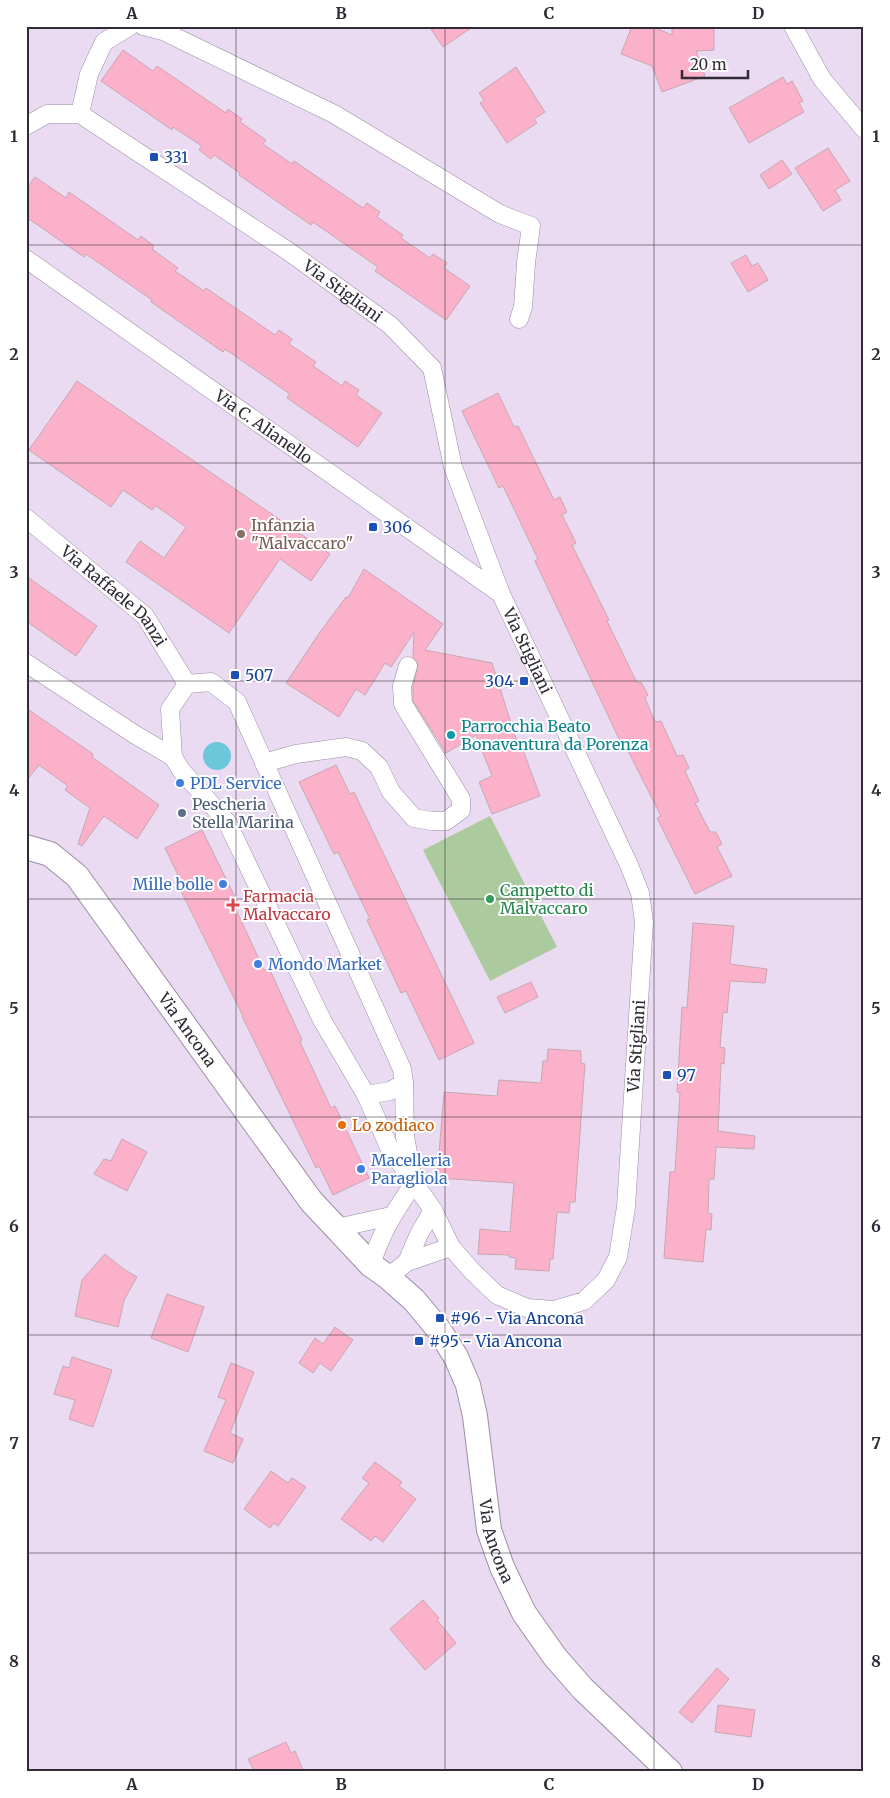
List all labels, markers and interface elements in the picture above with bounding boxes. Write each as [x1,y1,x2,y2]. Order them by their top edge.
text: A [125,3,138,23]
text: B [335,3,347,23]
text: C [544,3,554,23]
text: D [752,3,764,23]
scale bar [682,48,749,80]
text: 20 m [690,55,727,74]
text: 1 [10,126,18,146]
text: 1 [872,126,880,146]
place label: 331 [164,147,188,167]
marker: 331 [148,151,160,163]
street label: Via Stigliani [299,255,386,326]
text: 2 [9,344,19,364]
text: 2 [871,344,881,364]
street label: Via C. Alianello [210,385,316,468]
place label: Infanzia "Malvaccaro" [251,515,353,553]
place label: 306 [383,517,412,537]
marker: 306 [367,521,379,533]
marker: Infanzia "Malvaccaro" [235,528,247,540]
street label: Via Raffaele Danzi [56,540,171,650]
text: 3 [9,562,19,582]
text: 3 [871,562,881,582]
street label: Via Stigliani [498,603,557,697]
place label: 507 [245,665,273,685]
marker: 507 [229,669,241,681]
place label: 304 [485,671,514,691]
marker: 304 [518,675,530,687]
place label: Parrocchia Beato Bonaventura da Porenza [461,716,649,754]
marker: Parrocchia Beato Bonaventura da Porenza [445,729,457,741]
place label: PDL Service [190,773,282,793]
marker: PDL Service [174,777,186,789]
text: 4 [9,780,19,800]
text: 4 [871,780,881,800]
place label: Pescheria Stella Marina [192,794,294,832]
marker: Pescheria Stella Marina [176,807,188,819]
place label: Mille bolle [133,874,213,894]
marker: Mille bolle [217,878,229,890]
place label: Campetto di Malvaccaro [500,880,594,918]
place label: Farmacia Malvaccaro [243,886,331,924]
marker: Campetto di Malvaccaro [484,893,496,905]
marker: Farmacia Malvaccaro [227,899,239,911]
place label: Mondo Market [268,954,383,974]
marker: Mondo Market [252,958,264,970]
street label: Via Ancona [154,988,221,1071]
text: 5 [9,998,19,1018]
text: 5 [871,998,881,1018]
street label: Via Stigliani [623,999,649,1094]
place label: 97 [677,1065,696,1085]
marker: 97 [661,1069,673,1081]
place label: Lo zodiaco [352,1115,434,1135]
marker: Lo zodiaco [336,1119,348,1131]
place label: Macelleria Paragliola [371,1150,451,1188]
marker: Macelleria Paragliola [355,1163,367,1175]
text: 6 [9,1216,19,1236]
text: 6 [871,1216,881,1236]
place label: #96 - Via Ancona [450,1308,584,1328]
marker: #96 - Via Ancona [434,1312,446,1324]
place label: #95 - Via Ancona [429,1331,563,1351]
marker: #95 - Via Ancona [413,1335,425,1347]
text: 7 [9,1433,19,1453]
text: 7 [871,1433,881,1453]
street label: Via Ancona [475,1497,518,1587]
text: 8 [9,1651,19,1671]
text: 8 [871,1651,881,1671]
text: A [125,1774,138,1794]
text: B [335,1774,347,1794]
text: C [544,1774,554,1794]
text: D [752,1774,764,1794]

